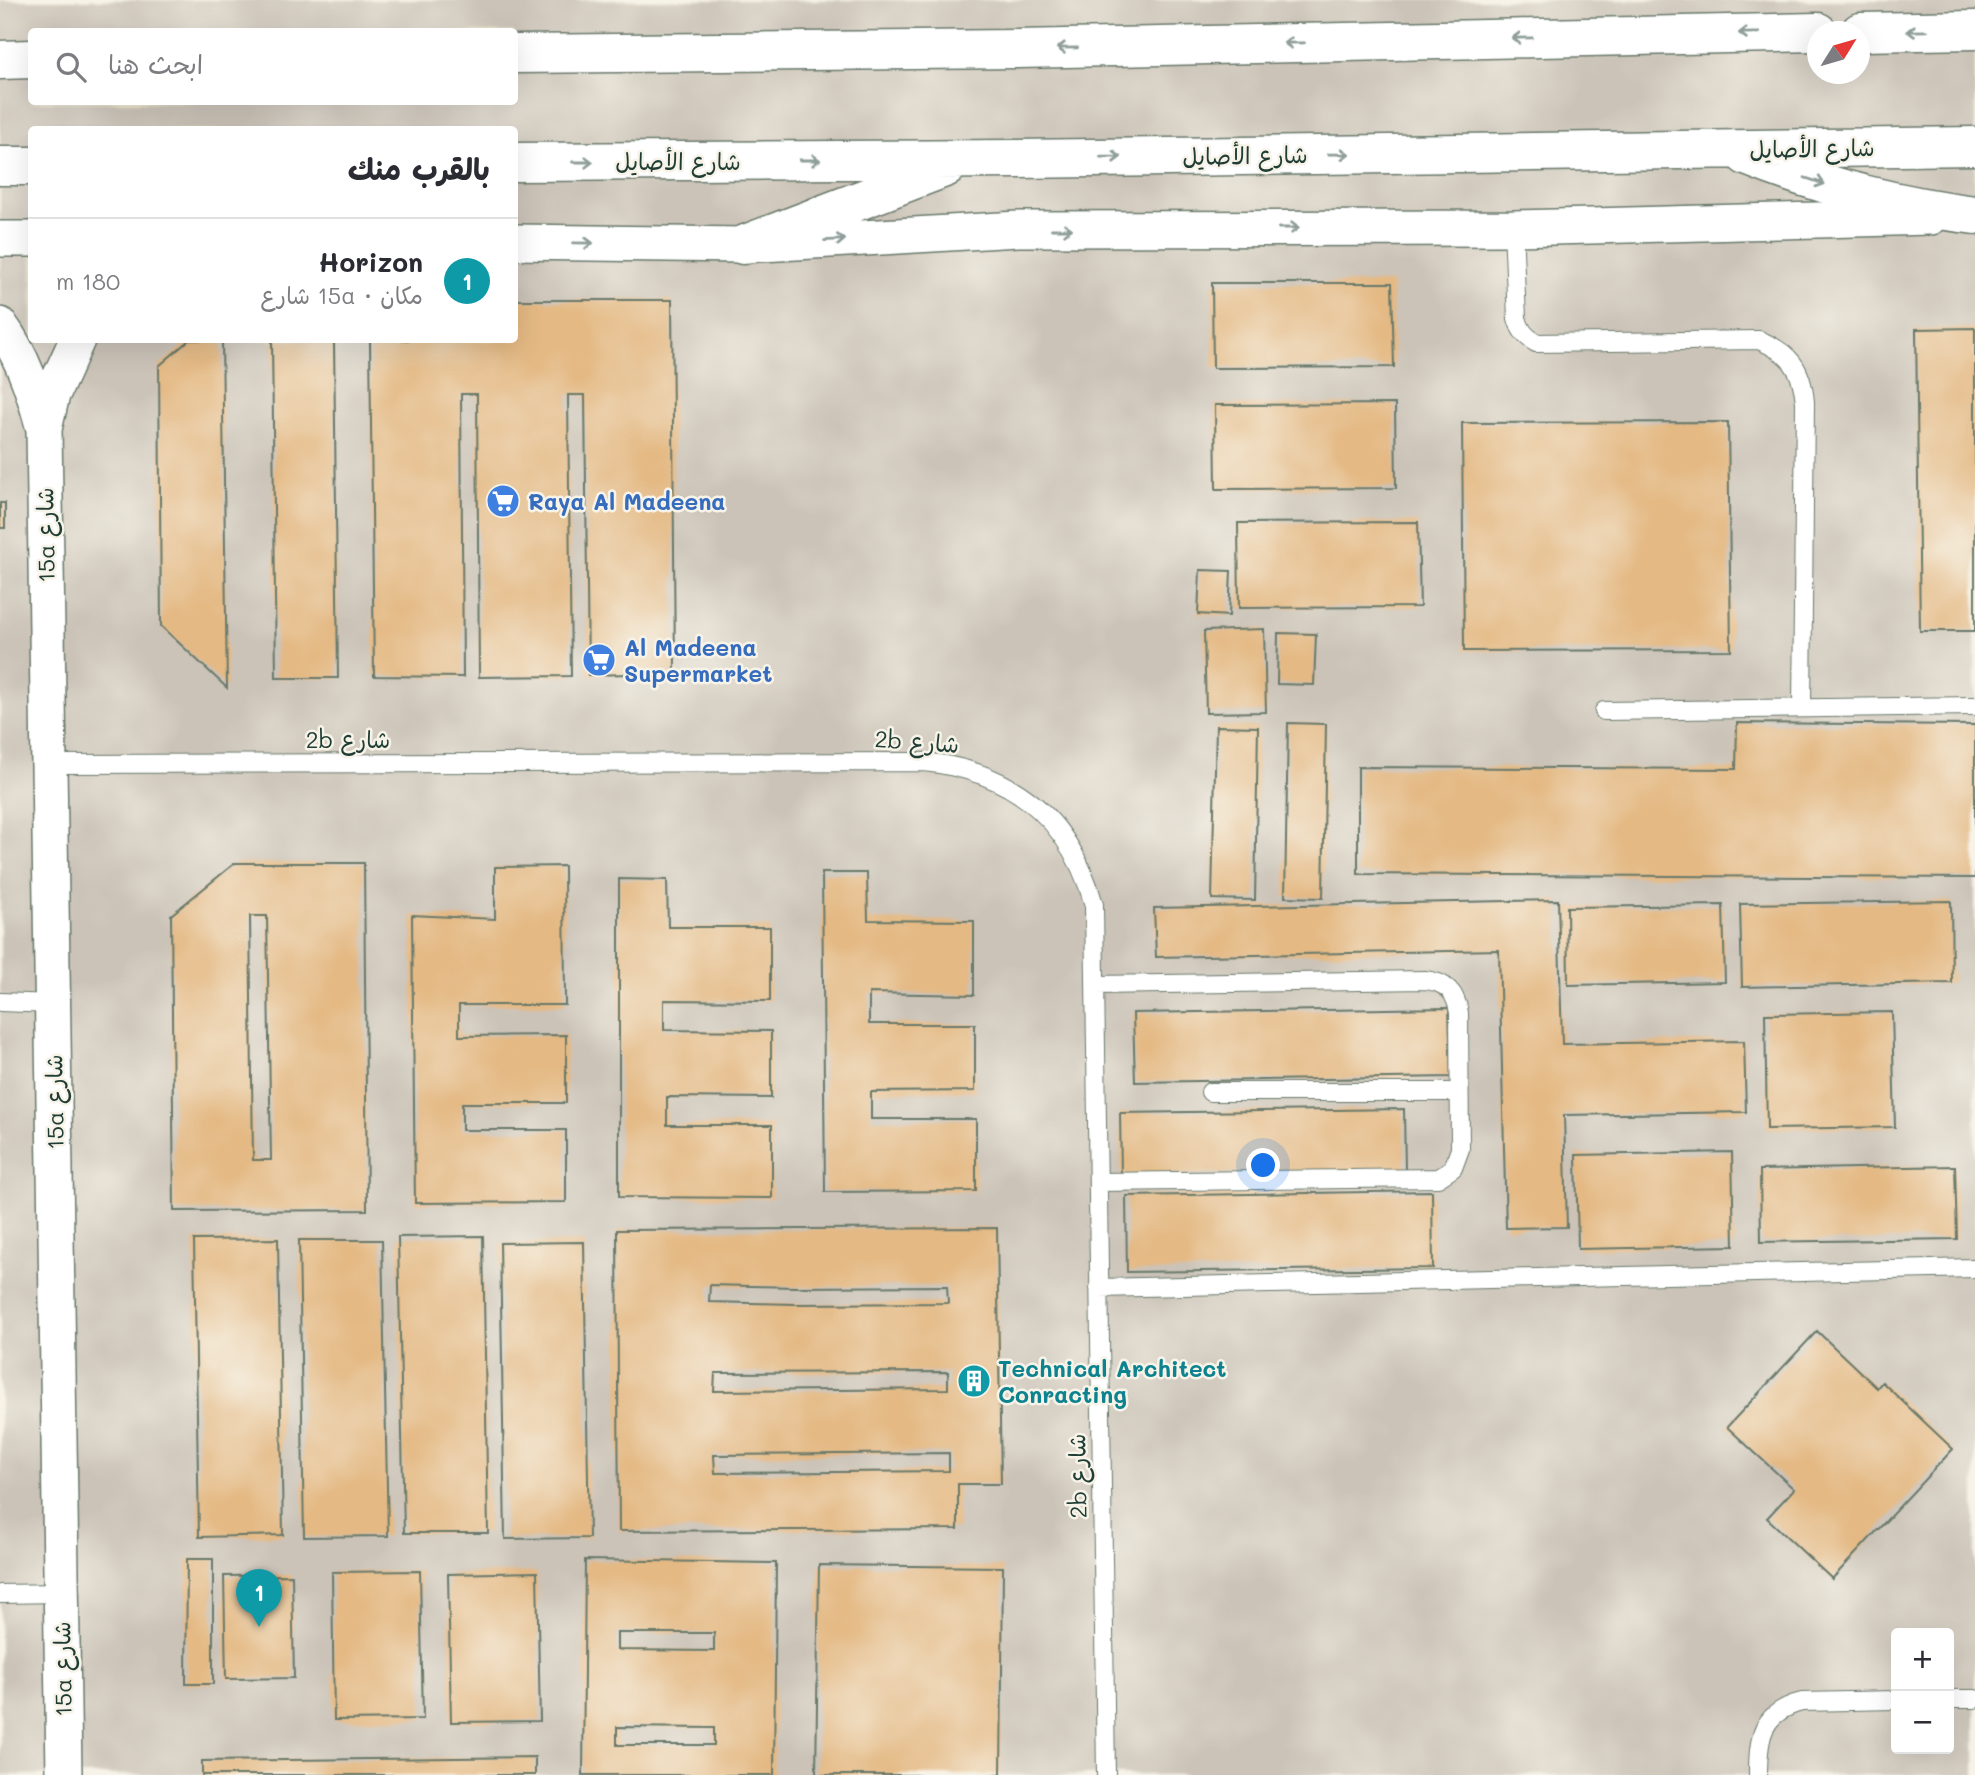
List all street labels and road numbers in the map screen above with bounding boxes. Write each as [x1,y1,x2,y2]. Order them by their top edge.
street label: شارع الأصايل [1749,132,1875,166]
street label: شارع الأصايل [1182,139,1308,173]
street label: شارع الأصايل [615,146,741,178]
street label: 15a شارع [29,487,63,583]
street label: 2b شارع [874,723,960,761]
street label: 2b شارع [306,724,390,756]
street label: 15a شارع [38,1054,72,1150]
street label: 2b شارع [1061,1433,1095,1519]
street label: 15a شارع [46,1621,80,1717]

